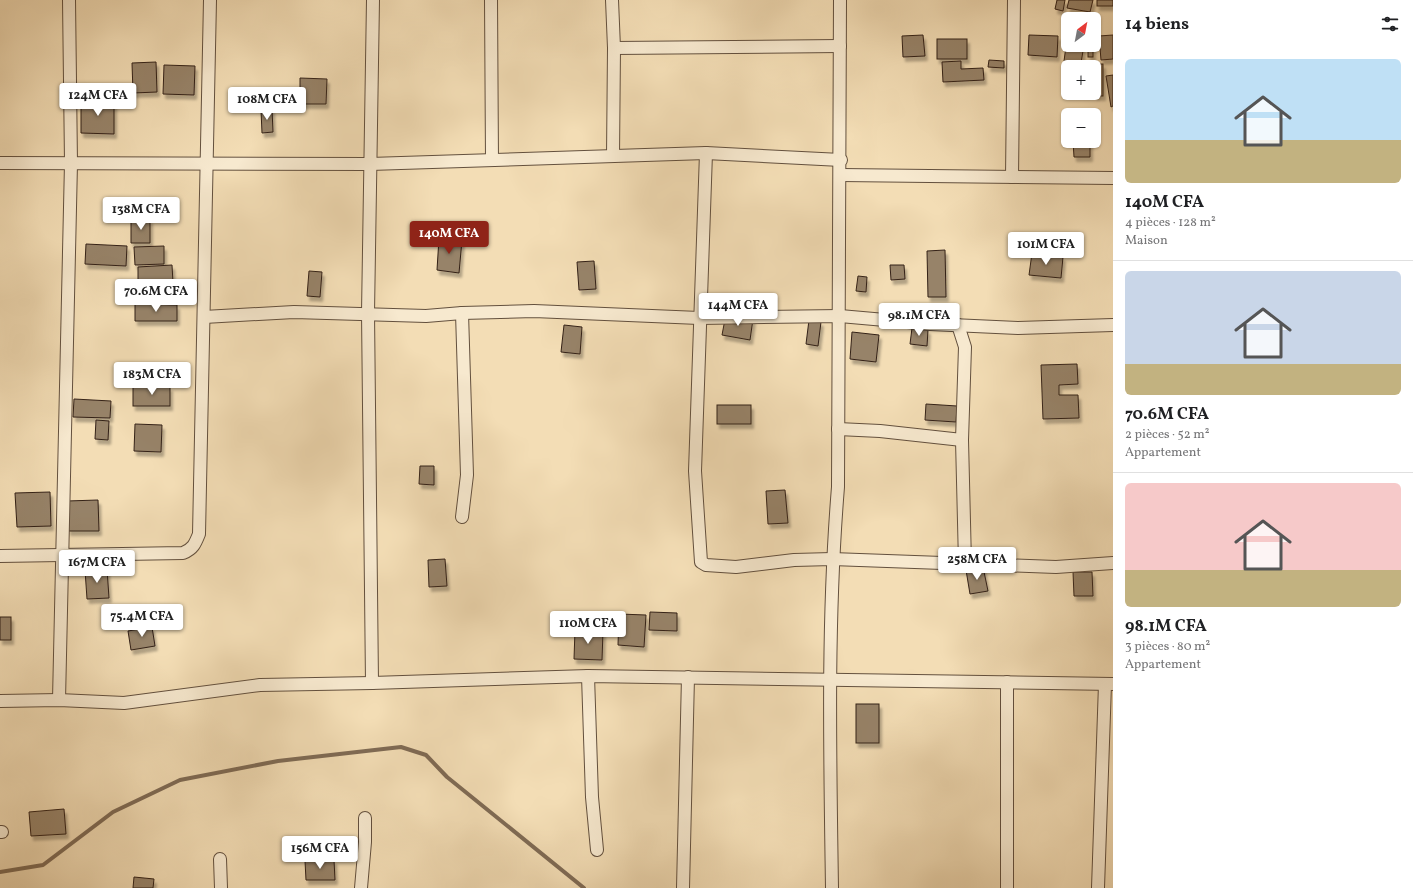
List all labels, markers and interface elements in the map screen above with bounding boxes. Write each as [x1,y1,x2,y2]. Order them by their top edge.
north arrow [1061,12,1101,52]
map controls [1061,12,1101,148]
text: 14 biens [1125,13,1189,36]
icon: filters [1379,13,1401,35]
button: + [1061,60,1101,100]
pin: 124M CFA [57,83,139,117]
icon: home [1227,85,1299,157]
text: 124M CFA [68,87,128,105]
pin: 108M CFA [226,87,308,121]
text: 108M CFA [237,91,297,109]
button: − [1061,108,1101,148]
text: 140M CFA [1125,191,1204,214]
pin: 138M CFA [100,197,182,231]
text: 138M CFA [112,201,170,219]
text: 4 pièces · 128 m² [1125,214,1216,232]
pin: 140M CFA [408,221,490,255]
text: 140M CFA [419,225,479,243]
pin: 101M CFA [1005,232,1087,266]
text: Maison [1125,232,1168,250]
text: 101M CFA [1017,236,1075,254]
pin: 70.6M CFA [110,279,202,313]
text: 70.6M CFA [124,283,188,301]
pin: 144M CFA [697,293,779,327]
text: 144M CFA [708,297,768,315]
icon: home [1227,297,1299,369]
pin: 98.1M CFA [873,303,965,337]
text: 98.1M CFA [888,307,950,325]
pin: 183M CFA [111,362,193,396]
text: 183M CFA [123,366,181,384]
text: 70.6M CFA [1125,403,1209,426]
text: 2 pièces · 52 m² [1125,426,1210,444]
text: Appartement [1125,444,1201,462]
icon: home [1227,509,1299,581]
pin: 258M CFA [936,547,1018,581]
pin: 167M CFA [56,550,138,584]
text: 258M CFA [947,551,1007,569]
text: 167M CFA [68,554,126,572]
pin: 75.4M CFA [96,604,188,638]
text: 75.4M CFA [110,608,174,626]
pin: 110M CFA [547,611,629,645]
text: 110M CFA [559,615,617,633]
text: 98.1M CFA [1125,615,1207,638]
text: 3 pièces · 80 m² [1125,638,1210,656]
text: Appartement [1125,656,1201,674]
pin: 156M CFA [279,836,361,870]
text: 156M CFA [291,840,349,858]

